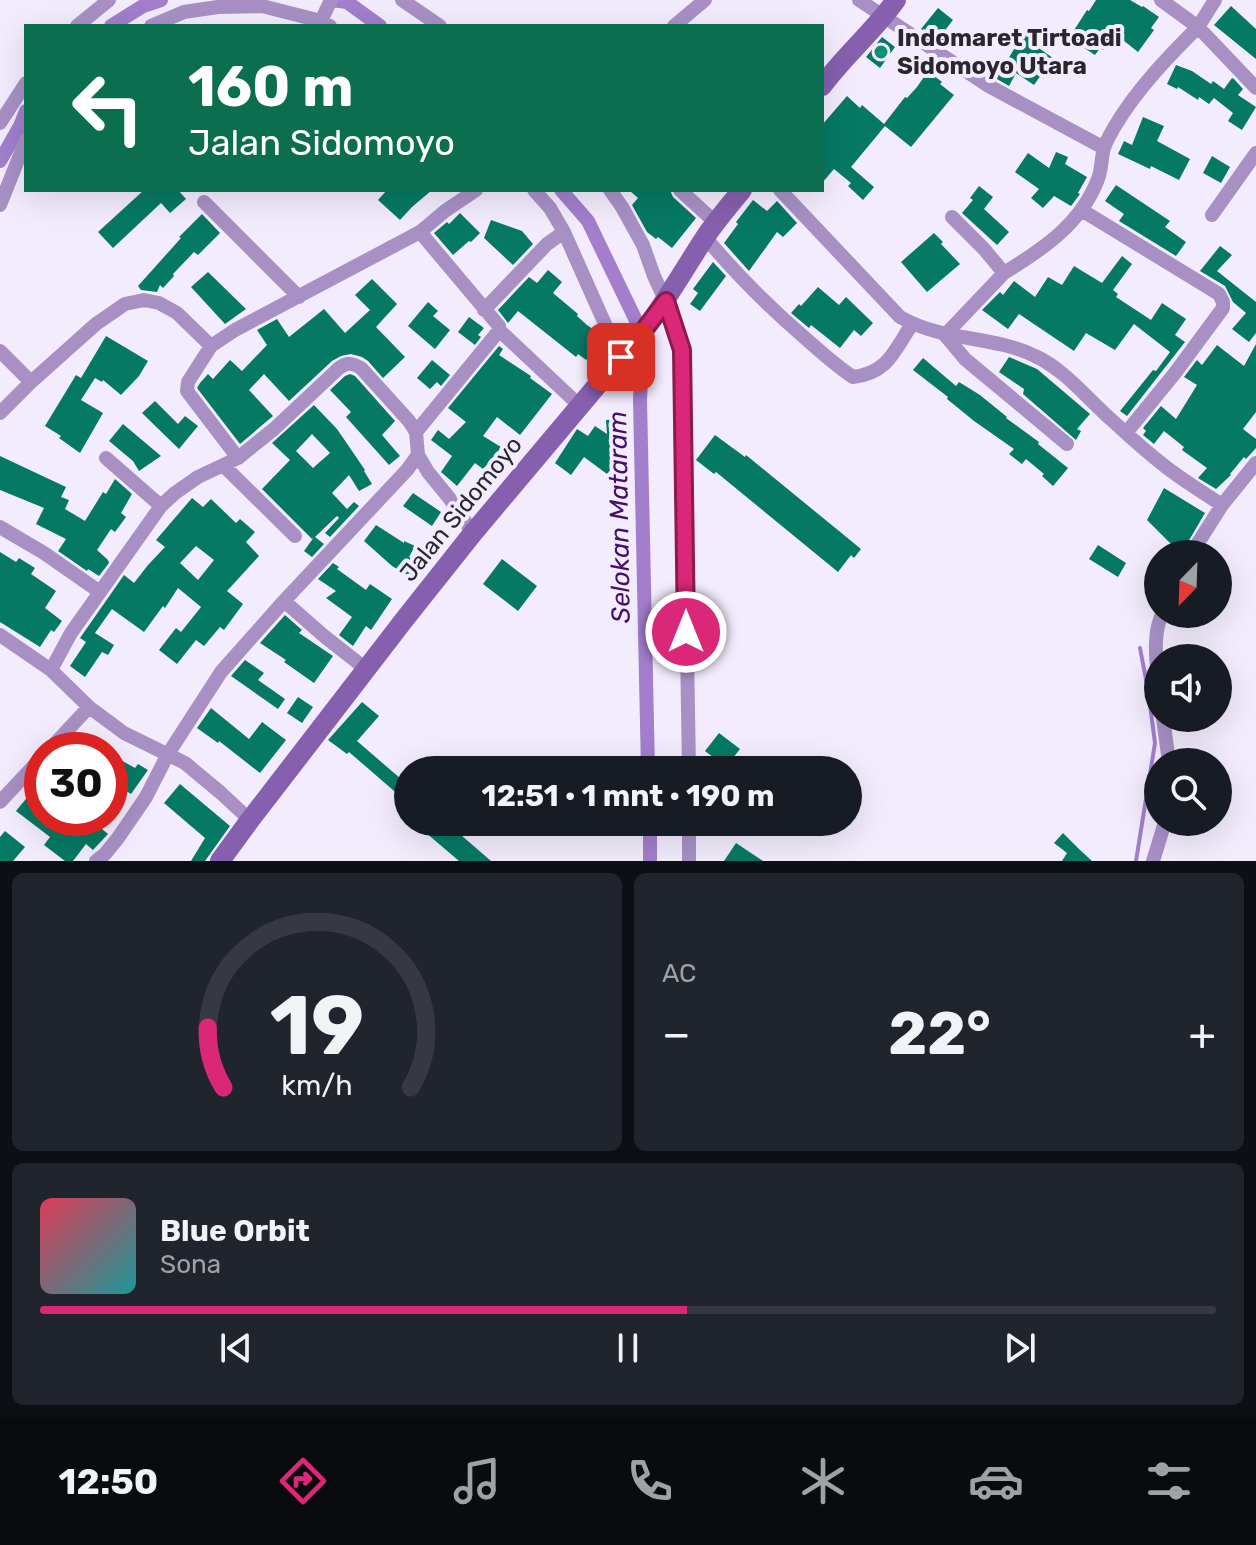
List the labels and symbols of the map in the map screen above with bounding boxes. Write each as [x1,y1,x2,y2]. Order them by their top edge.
place label: Indomaret Tirtoadi Sidomoyo Utara [897,24,1122,80]
marker: Indomaret Tirtoadi Sidomoyo Utara [872,43,890,61]
pin [587,323,655,391]
water label: Selokan Mataram [602,411,637,623]
street label: Jalan Sidomoyo [394,431,528,587]
north arrow [1144,540,1232,628]
position arrow [644,590,728,674]
speed limit sign: 30 [24,732,128,836]

